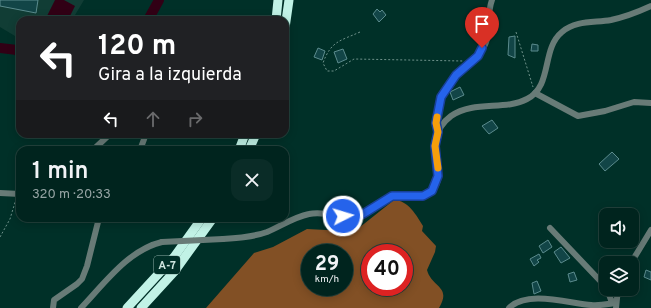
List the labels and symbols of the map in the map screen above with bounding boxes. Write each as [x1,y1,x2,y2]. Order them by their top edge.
pin [465,7.0,499,48]
position arrow [322,195,364,237]
speed limit sign: 40 [361,244,413,296]
road number: A-7 [154,256,180,274]

